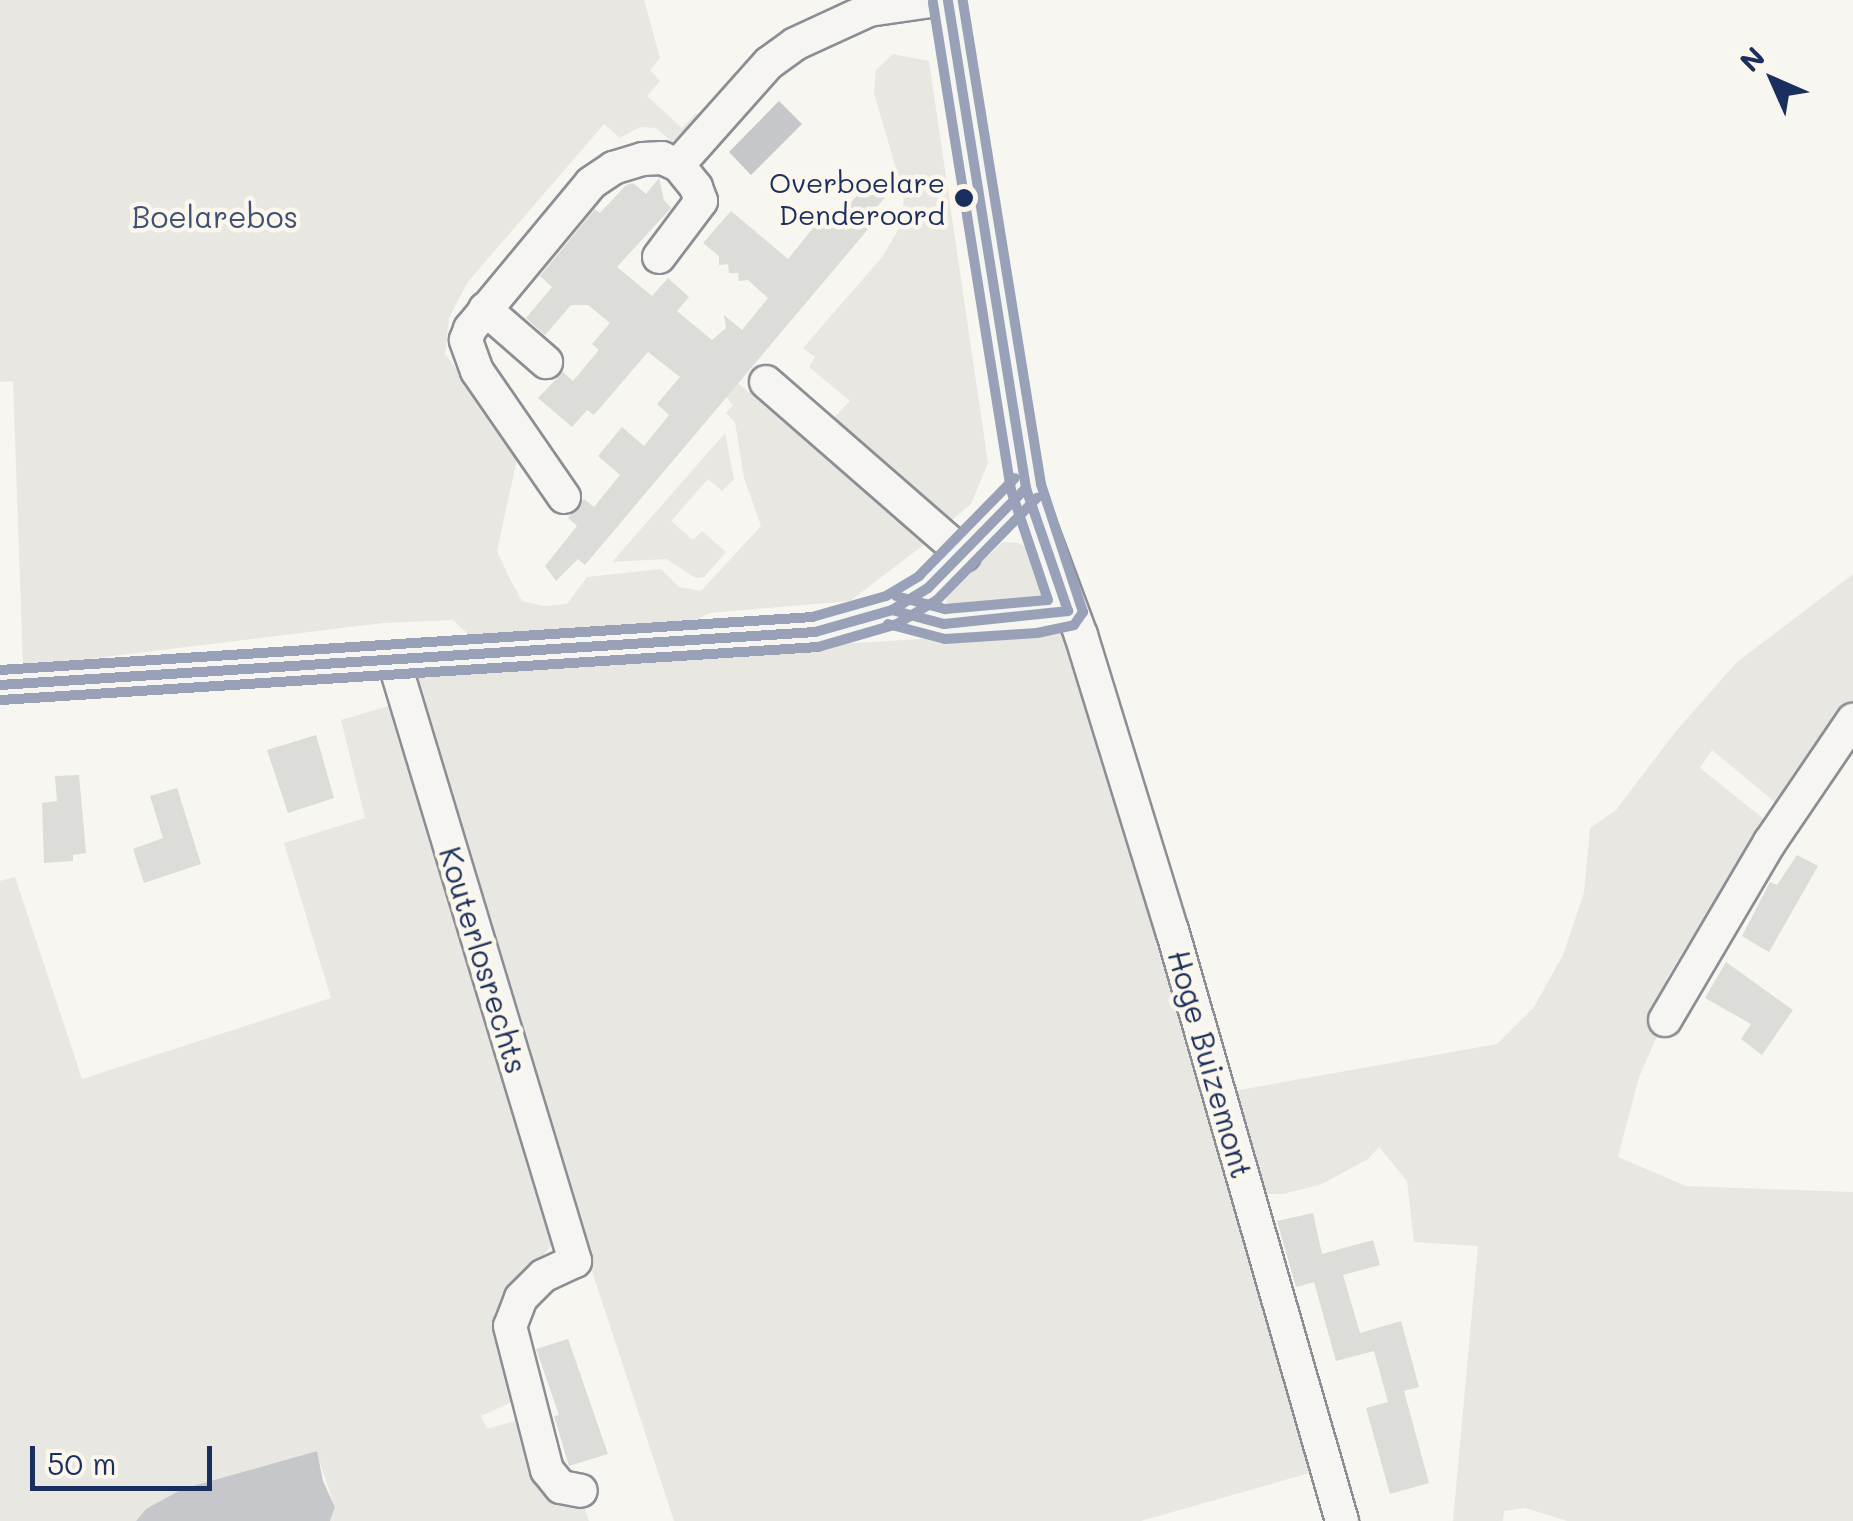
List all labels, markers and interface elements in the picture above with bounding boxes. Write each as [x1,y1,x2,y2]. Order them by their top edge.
north arrow [1723,30,1823,130]
text: N [1732,39,1772,79]
place label: Overboelare Denderoord [769,165,945,231]
marker: Overboelare Denderoord [954,188,974,208]
park label: Boelarebos [132,198,298,234]
street label: Kouterlosrechts [432,842,536,1078]
street label: Hoge Buizemont [1161,946,1261,1182]
scale bar [35,1426,218,1488]
text: 50 m [47,1443,117,1483]

